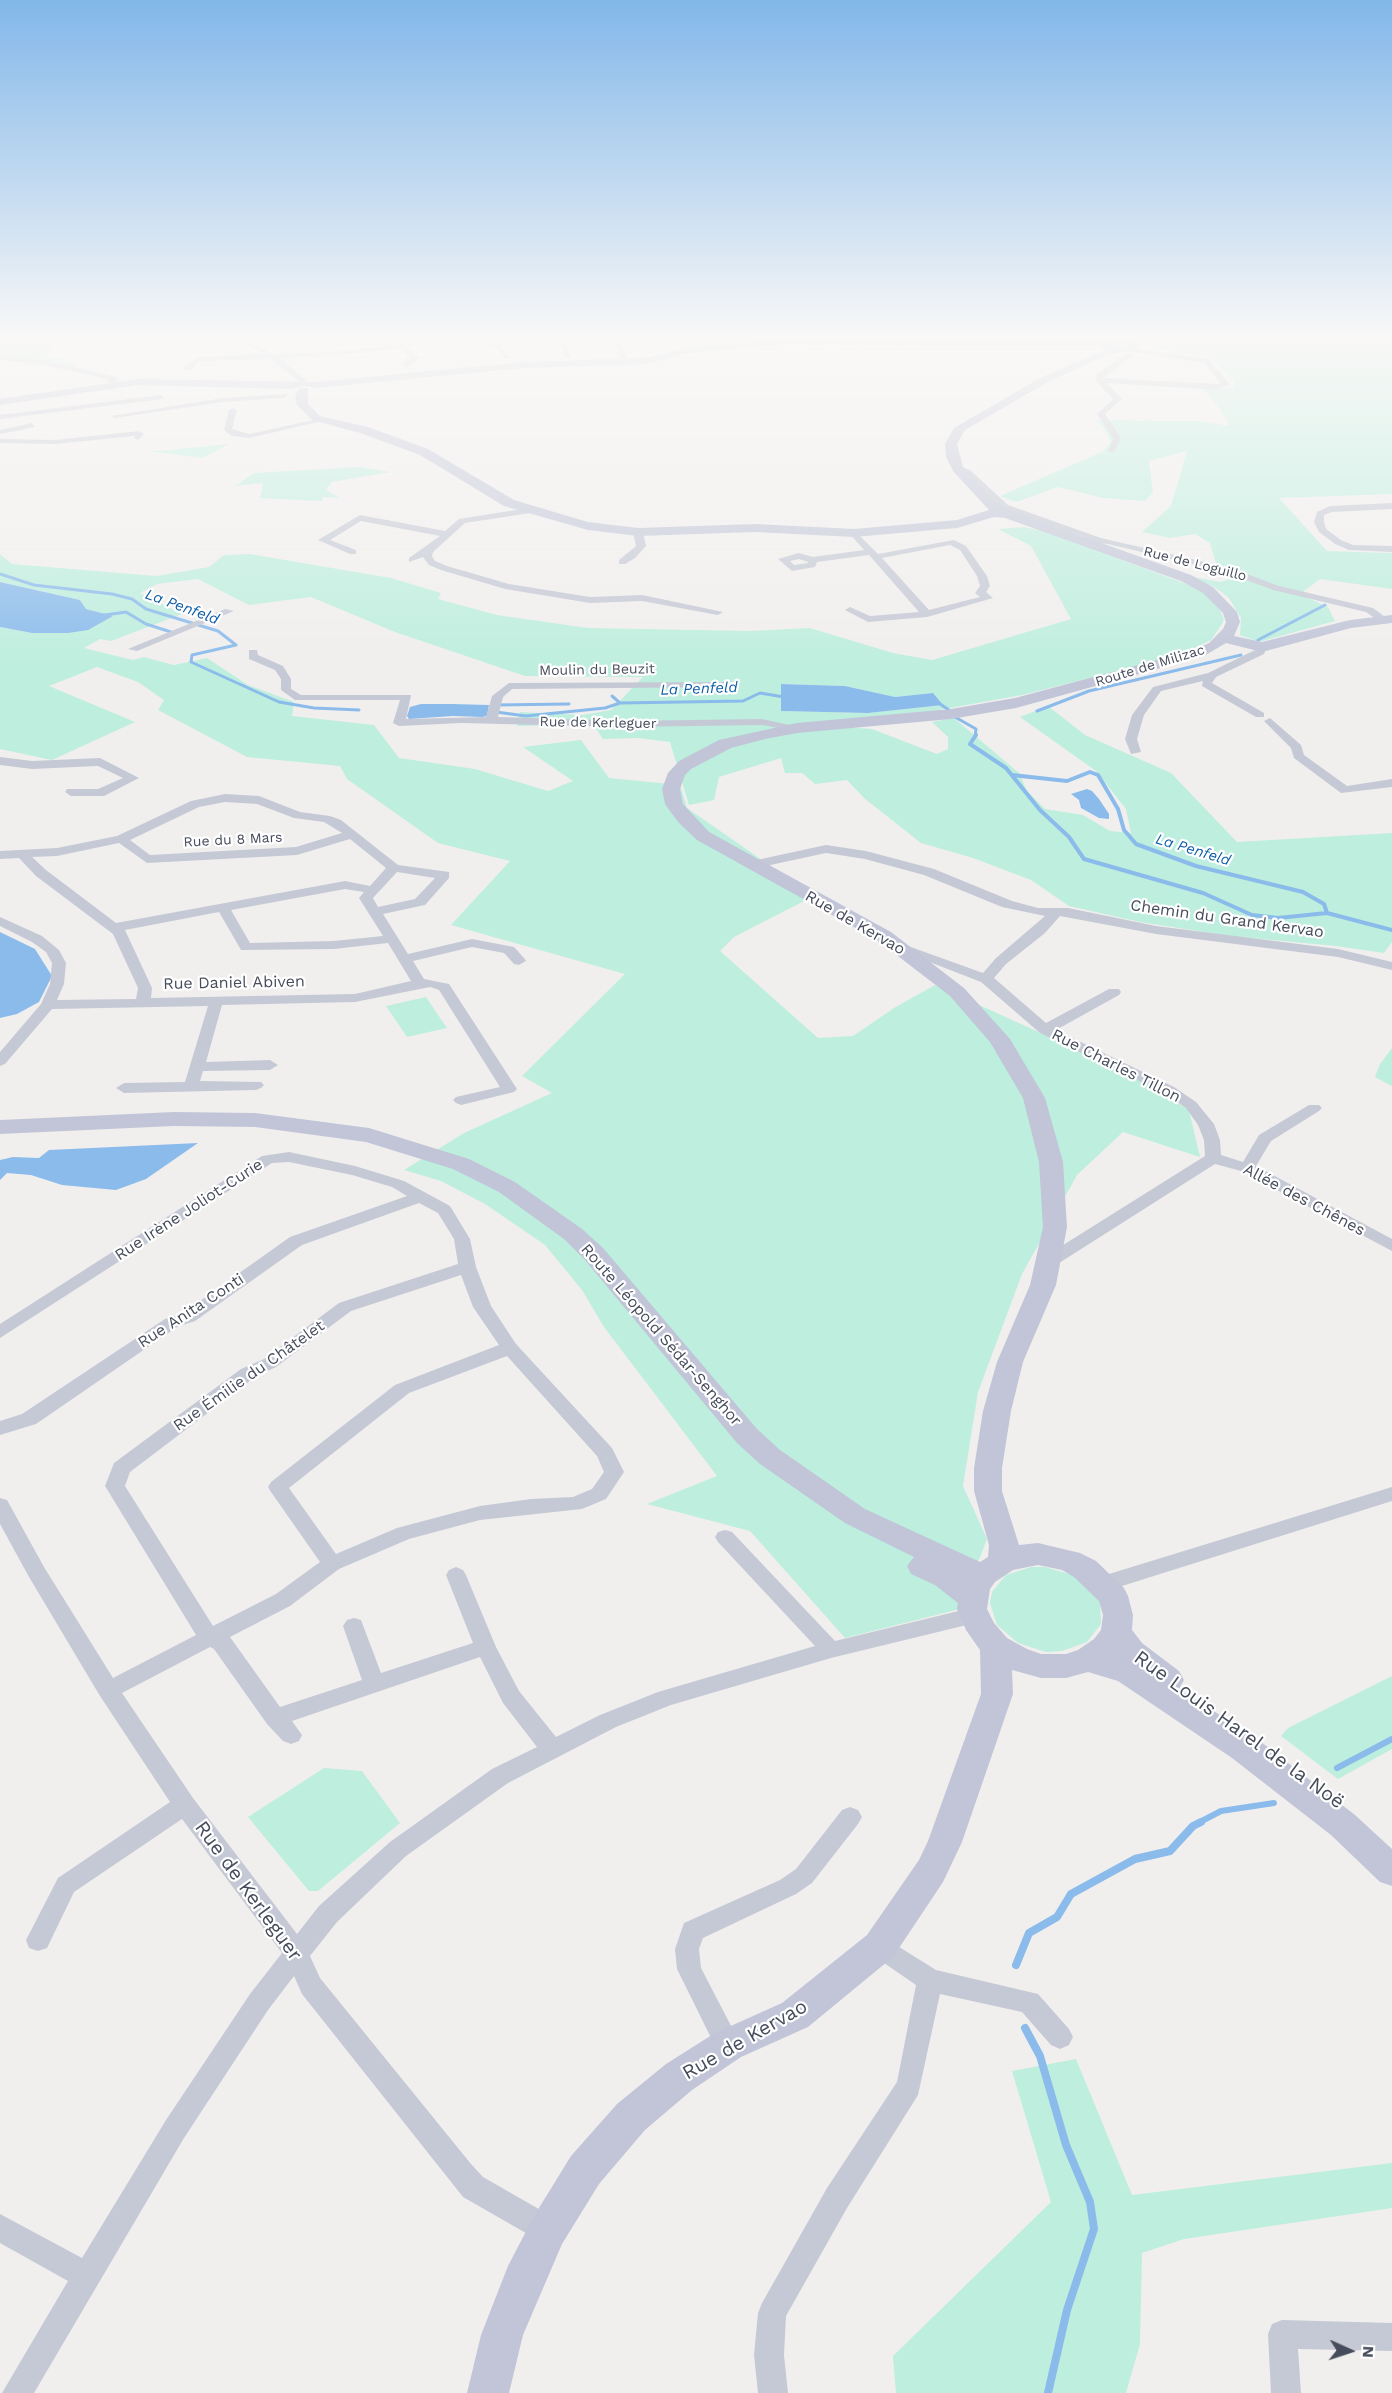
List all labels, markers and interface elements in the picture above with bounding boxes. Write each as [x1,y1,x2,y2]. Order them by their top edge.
street label: Rue de Loguillo [1142,543,1248,585]
water label: La Penfeld [143,585,221,629]
street label: Route de Milizac [1093,641,1207,691]
street label: Moulin du Beuzit [539,661,655,679]
water label: La Penfeld [660,679,738,699]
street label: Rue de Kerleguer [539,714,657,732]
street label: Rue du 8 Mars [183,829,283,851]
water label: La Penfeld [1153,830,1233,870]
street label: Rue de Kervao [802,887,908,959]
street label: Chemin du Grand Kervao [1129,896,1325,942]
street label: Rue Daniel Abiven [163,972,305,994]
street label: Rue Charles Tillon [1048,1025,1184,1107]
street label: Rue Irène Joliot-Curie [111,1155,267,1265]
street label: Allée des Chênes [1240,1160,1368,1240]
street label: Route Léopold Sédar-Senghor [577,1240,745,1430]
street label: Rue Anita Conti [134,1270,248,1352]
street label: Rue Émilie du Châtelet [170,1316,328,1436]
street label: Rue Louis Harel de la Noë [1129,1646,1349,1814]
street label: Rue de Kerleguer [189,1816,307,1966]
street label: Rue de Kervao [678,1995,812,2085]
north arrow [1320,2321,1380,2381]
text: N [1359,2346,1378,2358]

